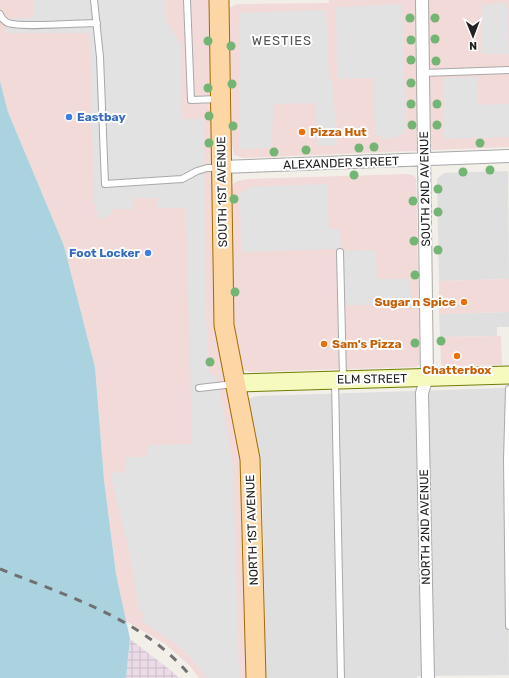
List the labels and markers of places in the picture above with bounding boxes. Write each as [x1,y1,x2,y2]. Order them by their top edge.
place label: Eastbay [77,110,126,124]
marker: Eastbay [64,112,74,122]
place label: Pizza Hut [310,125,367,139]
marker: Pizza Hut [297,127,307,137]
place label: Foot Locker [69,246,141,260]
marker: Foot Locker [143,248,153,258]
place label: Sugar n Spice [374,295,456,309]
marker: Sugar n Spice [459,297,469,307]
place label: Sam's Pizza [332,337,402,351]
marker: Sam's Pizza [319,339,329,349]
marker: Chatterbox [452,351,462,361]
place label: Chatterbox [423,363,491,377]

